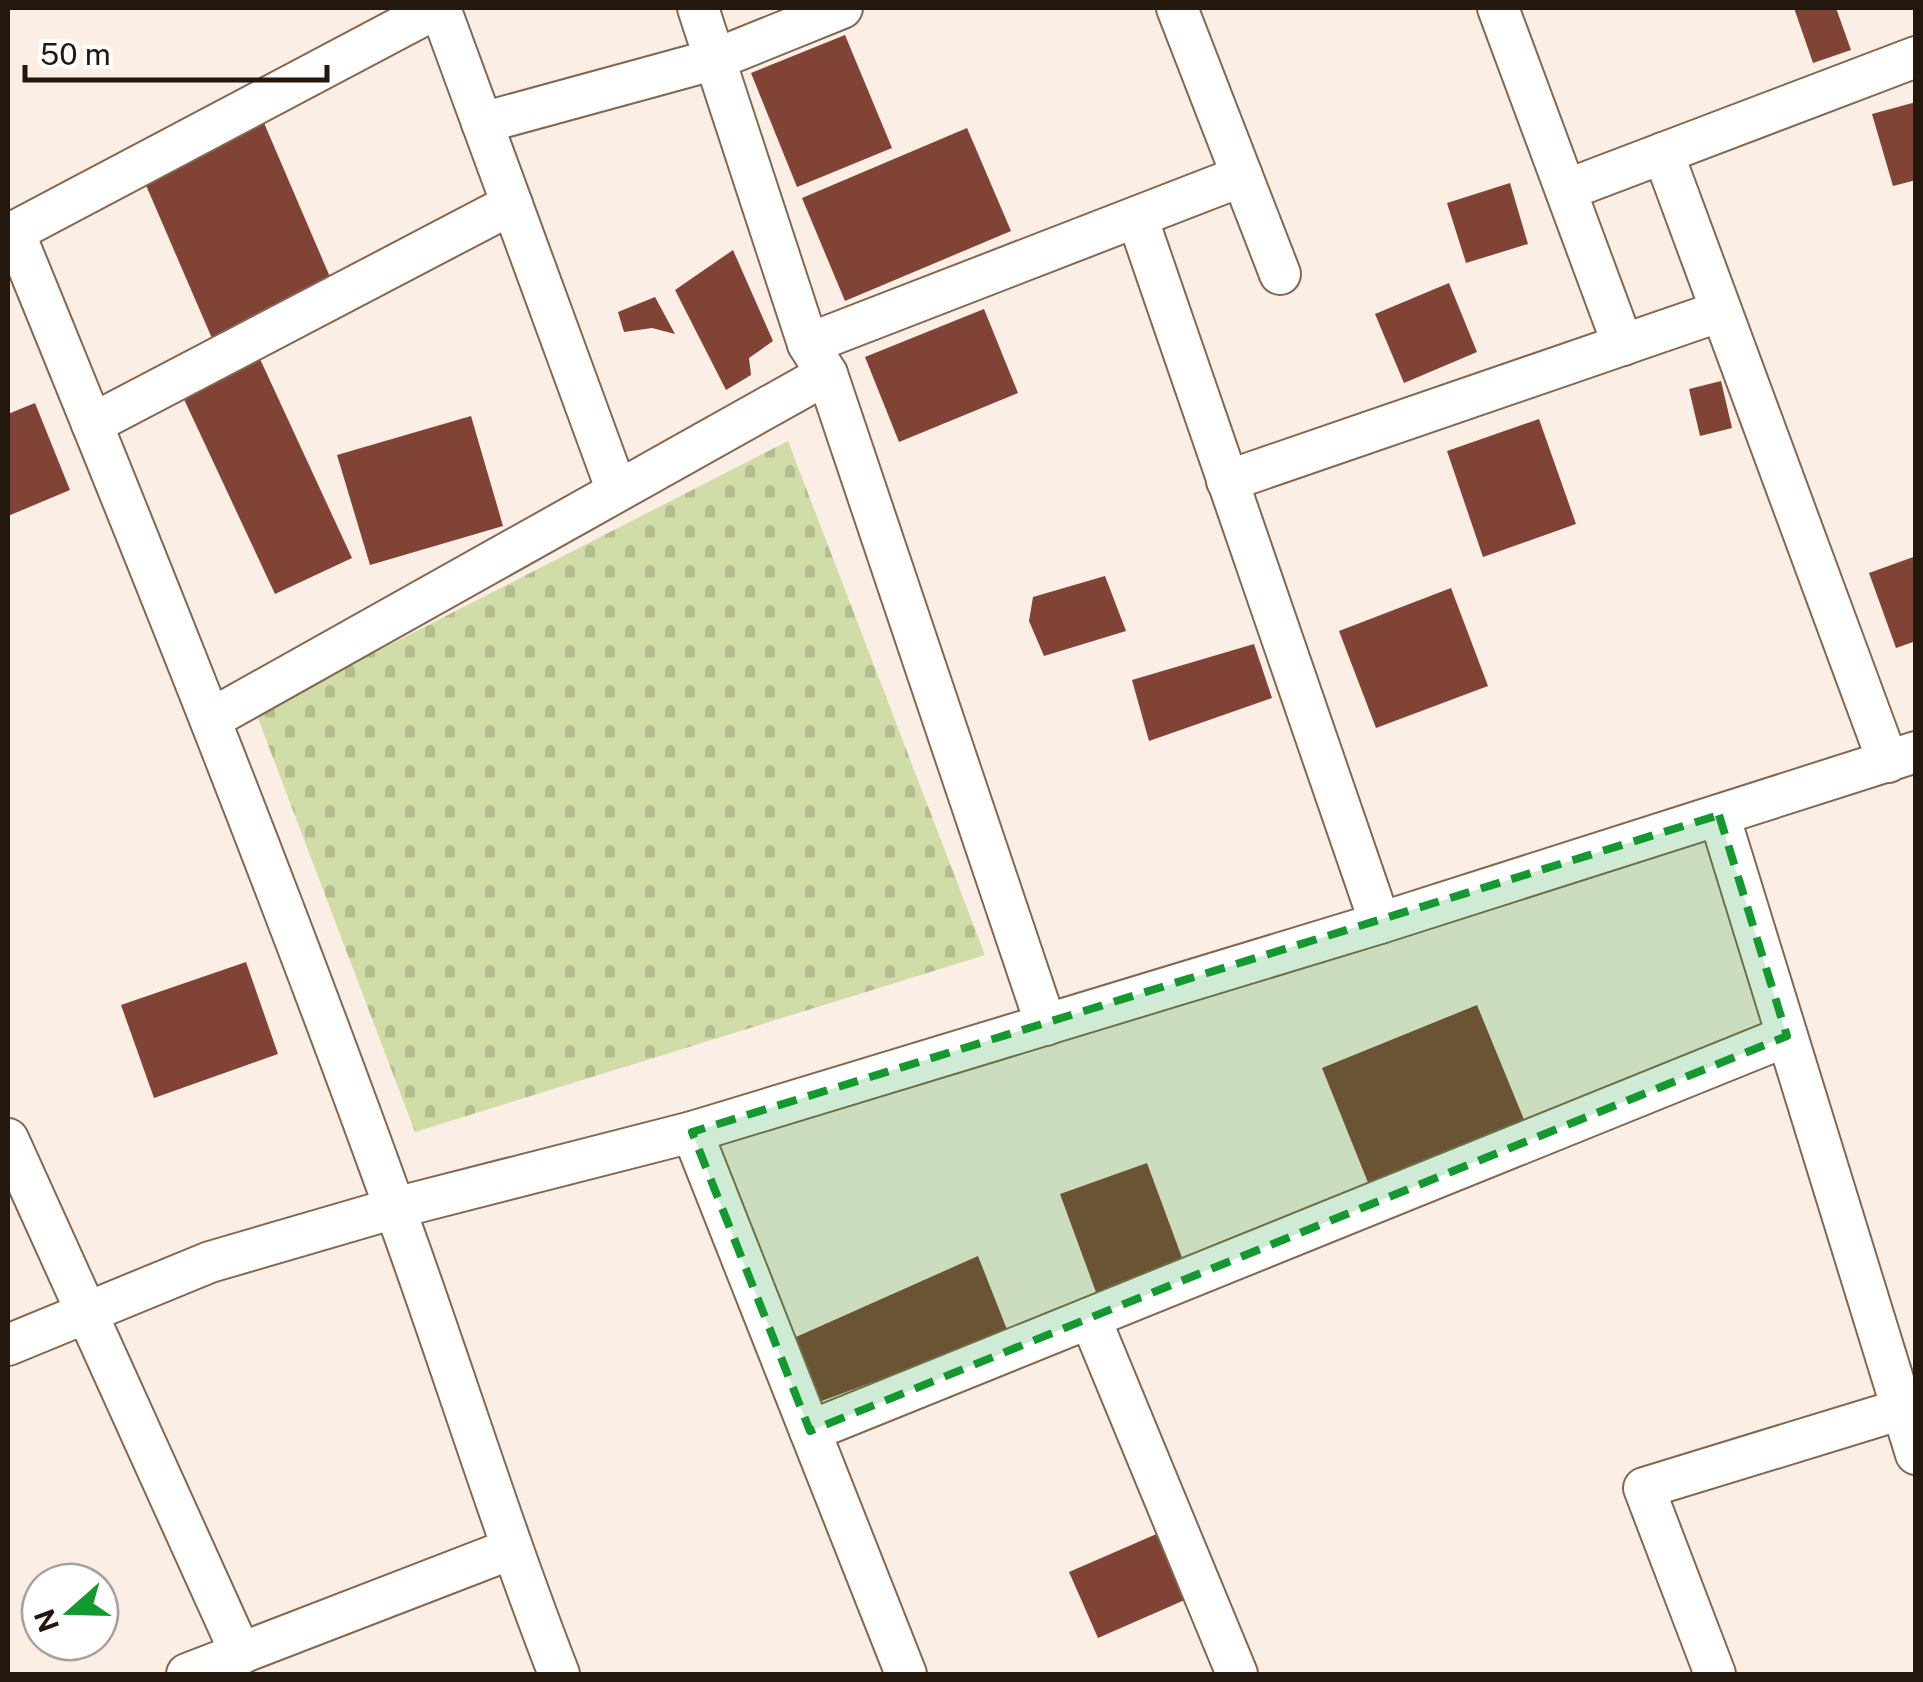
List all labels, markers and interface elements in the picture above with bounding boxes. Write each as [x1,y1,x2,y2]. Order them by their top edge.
scale bar [25,20,328,82]
text: 50 m [40,36,111,72]
north arrow [20,1562,120,1662]
text: N [27,1605,65,1637]

